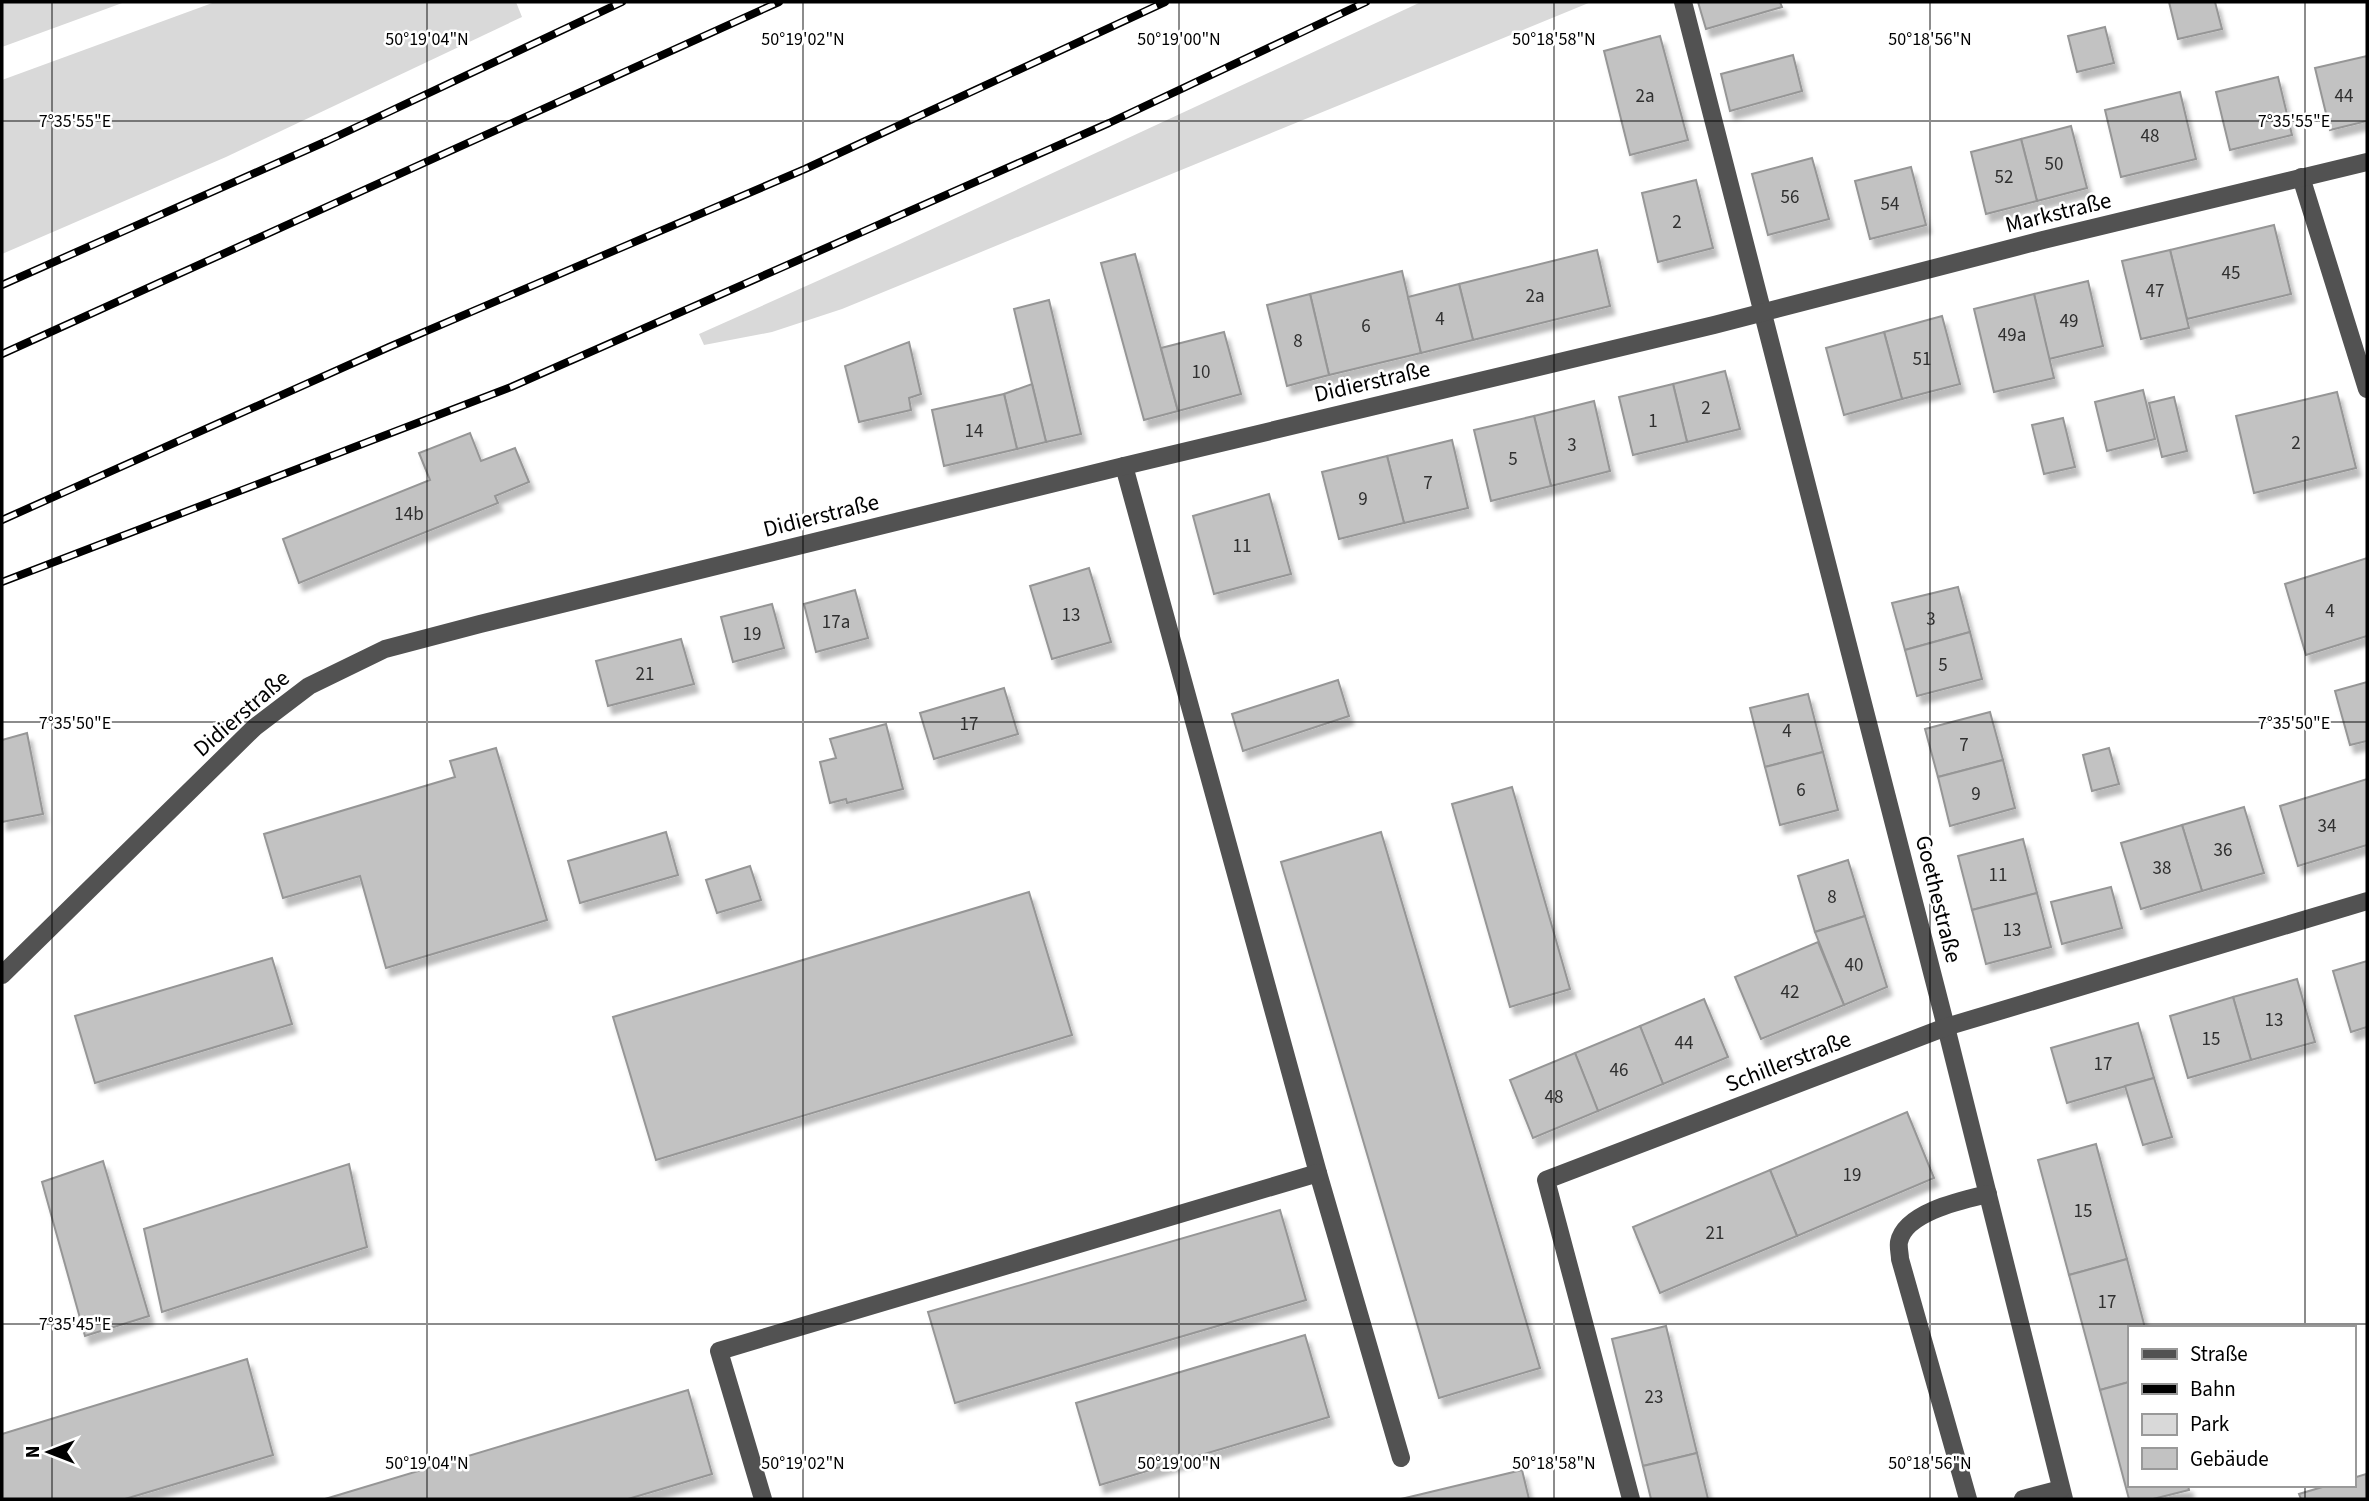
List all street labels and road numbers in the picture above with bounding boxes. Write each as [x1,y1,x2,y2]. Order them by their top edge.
street label: Markstraße [2002,183,2115,242]
street label: Didierstraße [1311,352,1433,411]
street label: Didierstraße [760,485,882,546]
street label: Didierstraße [186,662,297,765]
street label: Goethestraße [1907,832,1970,966]
street label: Schillerstraße [1720,1022,1856,1101]

